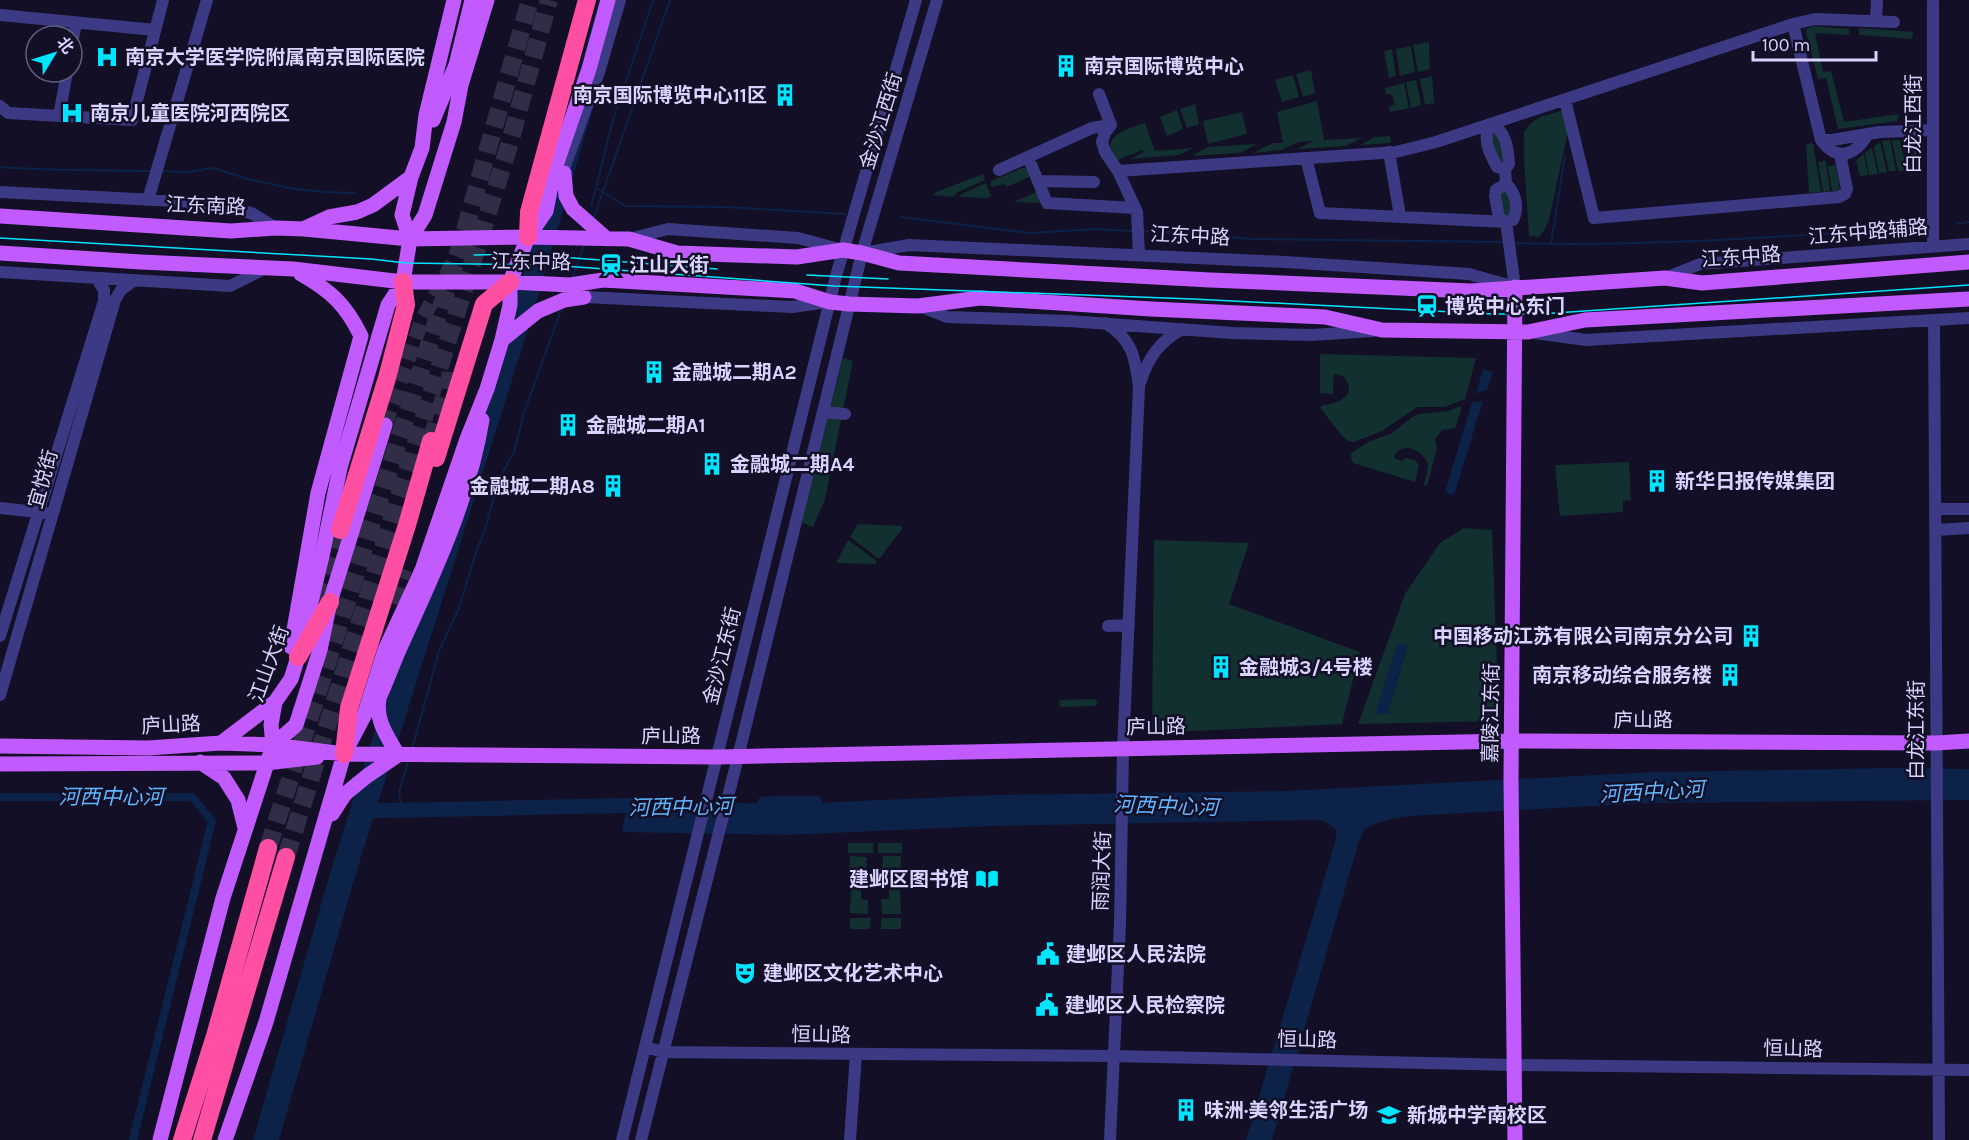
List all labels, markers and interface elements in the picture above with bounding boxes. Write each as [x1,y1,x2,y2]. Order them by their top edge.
north arrow [24,24,84,84]
scale bar [1753,24,1876,62]
text: 北 [53,33,78,57]
text: 100 m [1762,34,1810,56]
hospital icon: 南京大学医学院附属南京国际医院 [94,44,120,70]
place label: 南京大学医学院附属南京国际医院 [125,46,425,69]
building icon: 南京国际博览中心 [1053,53,1079,79]
place label: 南京国际博览中心 [1084,55,1244,78]
street label: 金沙江西街 [855,70,907,172]
street label: 白龙江西街 [1902,74,1925,174]
building icon: 南京国际博览中心11区 [772,82,798,108]
place label: 南京国际博览中心11区 [573,84,767,107]
hospital icon: 南京儿童医院河西院区 [59,100,85,126]
place label: 南京儿童医院河西院区 [90,102,290,125]
street label: 江东南路 [166,193,246,219]
street label: 江东中路辅路 [1807,215,1929,249]
street label: 江东中路 [1149,222,1231,250]
street label: 江东中路 [1700,243,1782,271]
street label: 江东中路 [491,250,571,274]
station icon: 江山大街 [598,252,624,278]
place label: 江山大街 [629,254,709,277]
station icon: 博览中心东门 [1414,293,1440,319]
place label: 博览中心东门 [1445,295,1565,318]
building icon: 金融城二期A2 [641,359,667,385]
place label: 金融城二期A2 [672,361,797,384]
building icon: 金融城二期A1 [555,412,581,438]
place label: 金融城二期A1 [586,414,706,437]
street label: 宜悦街 [24,447,62,511]
building icon: 金融城二期A4 [699,451,725,477]
place label: 金融城二期A4 [730,453,855,476]
building icon: 新华日报传媒集团 [1644,468,1670,494]
place label: 新华日报传媒集团 [1675,470,1835,493]
building icon: 金融城二期A8 [600,473,626,499]
place label: 金融城二期A8 [470,475,595,498]
street label: 金沙江东街 [699,605,745,707]
street label: 江山大街 [245,622,293,706]
building icon: 中国移动江苏有限公司南京分公司 [1738,623,1764,649]
place label: 中国移动江苏有限公司南京分公司 [1433,625,1733,648]
building icon: 金融城3/4号楼 [1208,654,1234,680]
place label: 金融城3/4号楼 [1239,656,1373,679]
building icon: 南京移动综合服务楼 [1717,662,1743,688]
street label: 嘉陵江东街 [1479,663,1503,763]
place label: 南京移动综合服务楼 [1532,664,1712,687]
street label: 白龙江东街 [1905,680,1928,780]
street label: 庐山路 [1613,709,1673,732]
street label: 庐山路 [140,712,202,738]
street label: 庐山路 [1126,715,1186,739]
street label: 庐山路 [641,725,701,748]
water label: 河西中心河 [1599,777,1709,807]
water label: 河西中心河 [59,785,167,809]
water label: 河西中心河 [1113,792,1223,820]
water label: 河西中心河 [628,794,738,820]
street label: 雨润大街 [1089,831,1115,911]
library icon: 建邺区图书馆 [974,866,1000,892]
place label: 建邺区图书馆 [849,868,969,891]
public building icon: 建邺区人民法院 [1035,941,1061,967]
place label: 建邺区人民法院 [1066,943,1206,966]
theatre icon: 建邺区文化艺术中心 [732,960,758,986]
place label: 建邺区文化艺术中心 [763,962,943,985]
public building icon: 建邺区人民检察院 [1034,992,1060,1018]
place label: 建邺区人民检察院 [1065,994,1225,1017]
street label: 恒山路 [791,1023,851,1047]
street label: 恒山路 [1277,1028,1337,1052]
street label: 恒山路 [1763,1037,1823,1061]
building icon: 味洲·美邻生活广场 [1173,1097,1199,1123]
place label: 味洲·美邻生活广场 [1204,1099,1368,1122]
school or university icon: 新城中学南校区 [1376,1102,1402,1128]
place label: 新城中学南校区 [1407,1104,1547,1127]

